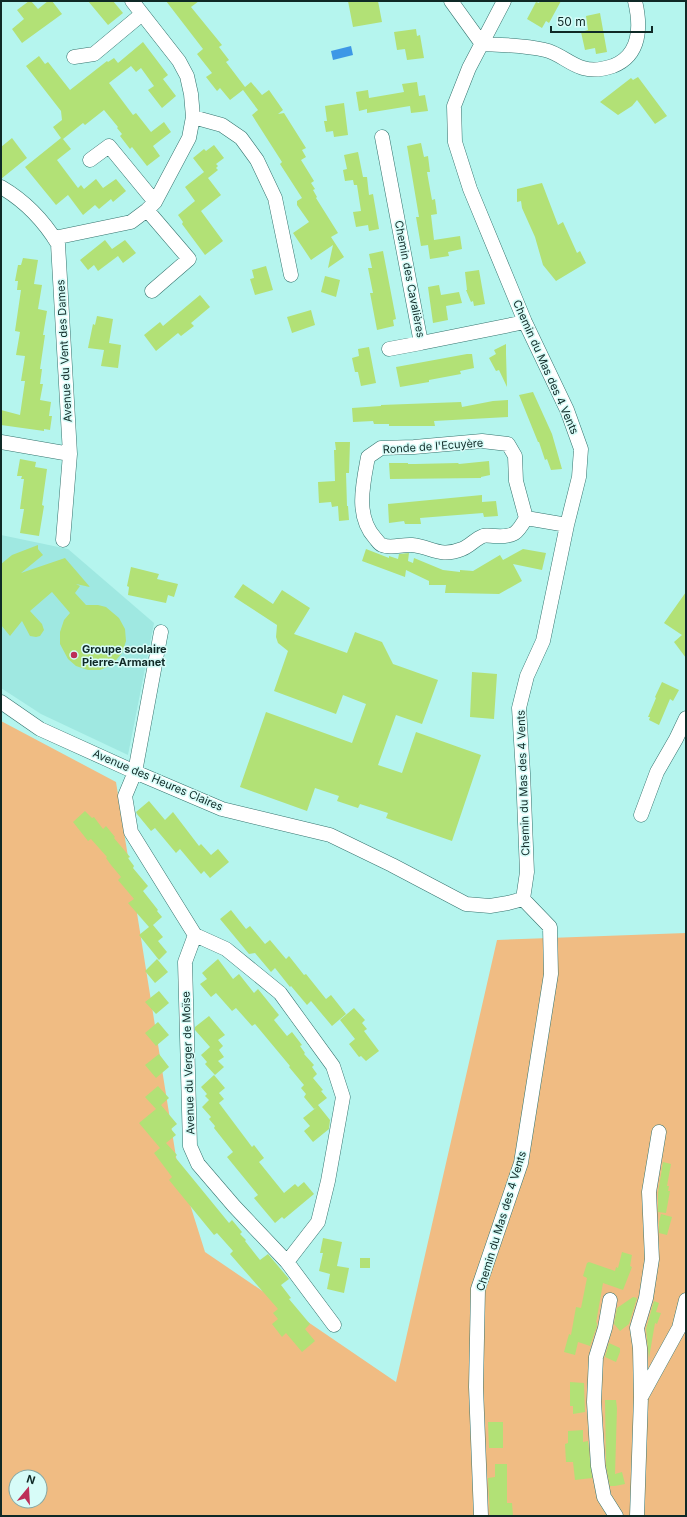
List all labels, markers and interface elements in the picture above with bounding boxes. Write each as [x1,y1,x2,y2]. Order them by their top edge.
scale bar [551,8,652,34]
text: 50 m [557,14,586,29]
street label: Chemin des Cavalières [392,219,428,339]
street label: Avenue du Vent des Dames [53,279,75,423]
street label: Chemin du Mas des 4 Vents [510,298,582,437]
street label: Ronde de l'Ecuyère [382,436,484,456]
place label: Groupe scolaire Pierre-Armanet [82,642,167,669]
marker: Groupe scolaire Pierre-Armanet [69,650,79,660]
street label: Chemin du Mas des 4 Vents [513,710,533,856]
street label: Avenue des Heures Claires [91,746,225,814]
street label: Avenue du Verger de Moïse [178,991,198,1135]
street label: Chemin du Mas des 4 Vents [473,1149,529,1293]
north arrow [8,1469,48,1509]
text: N [25,1472,37,1487]

